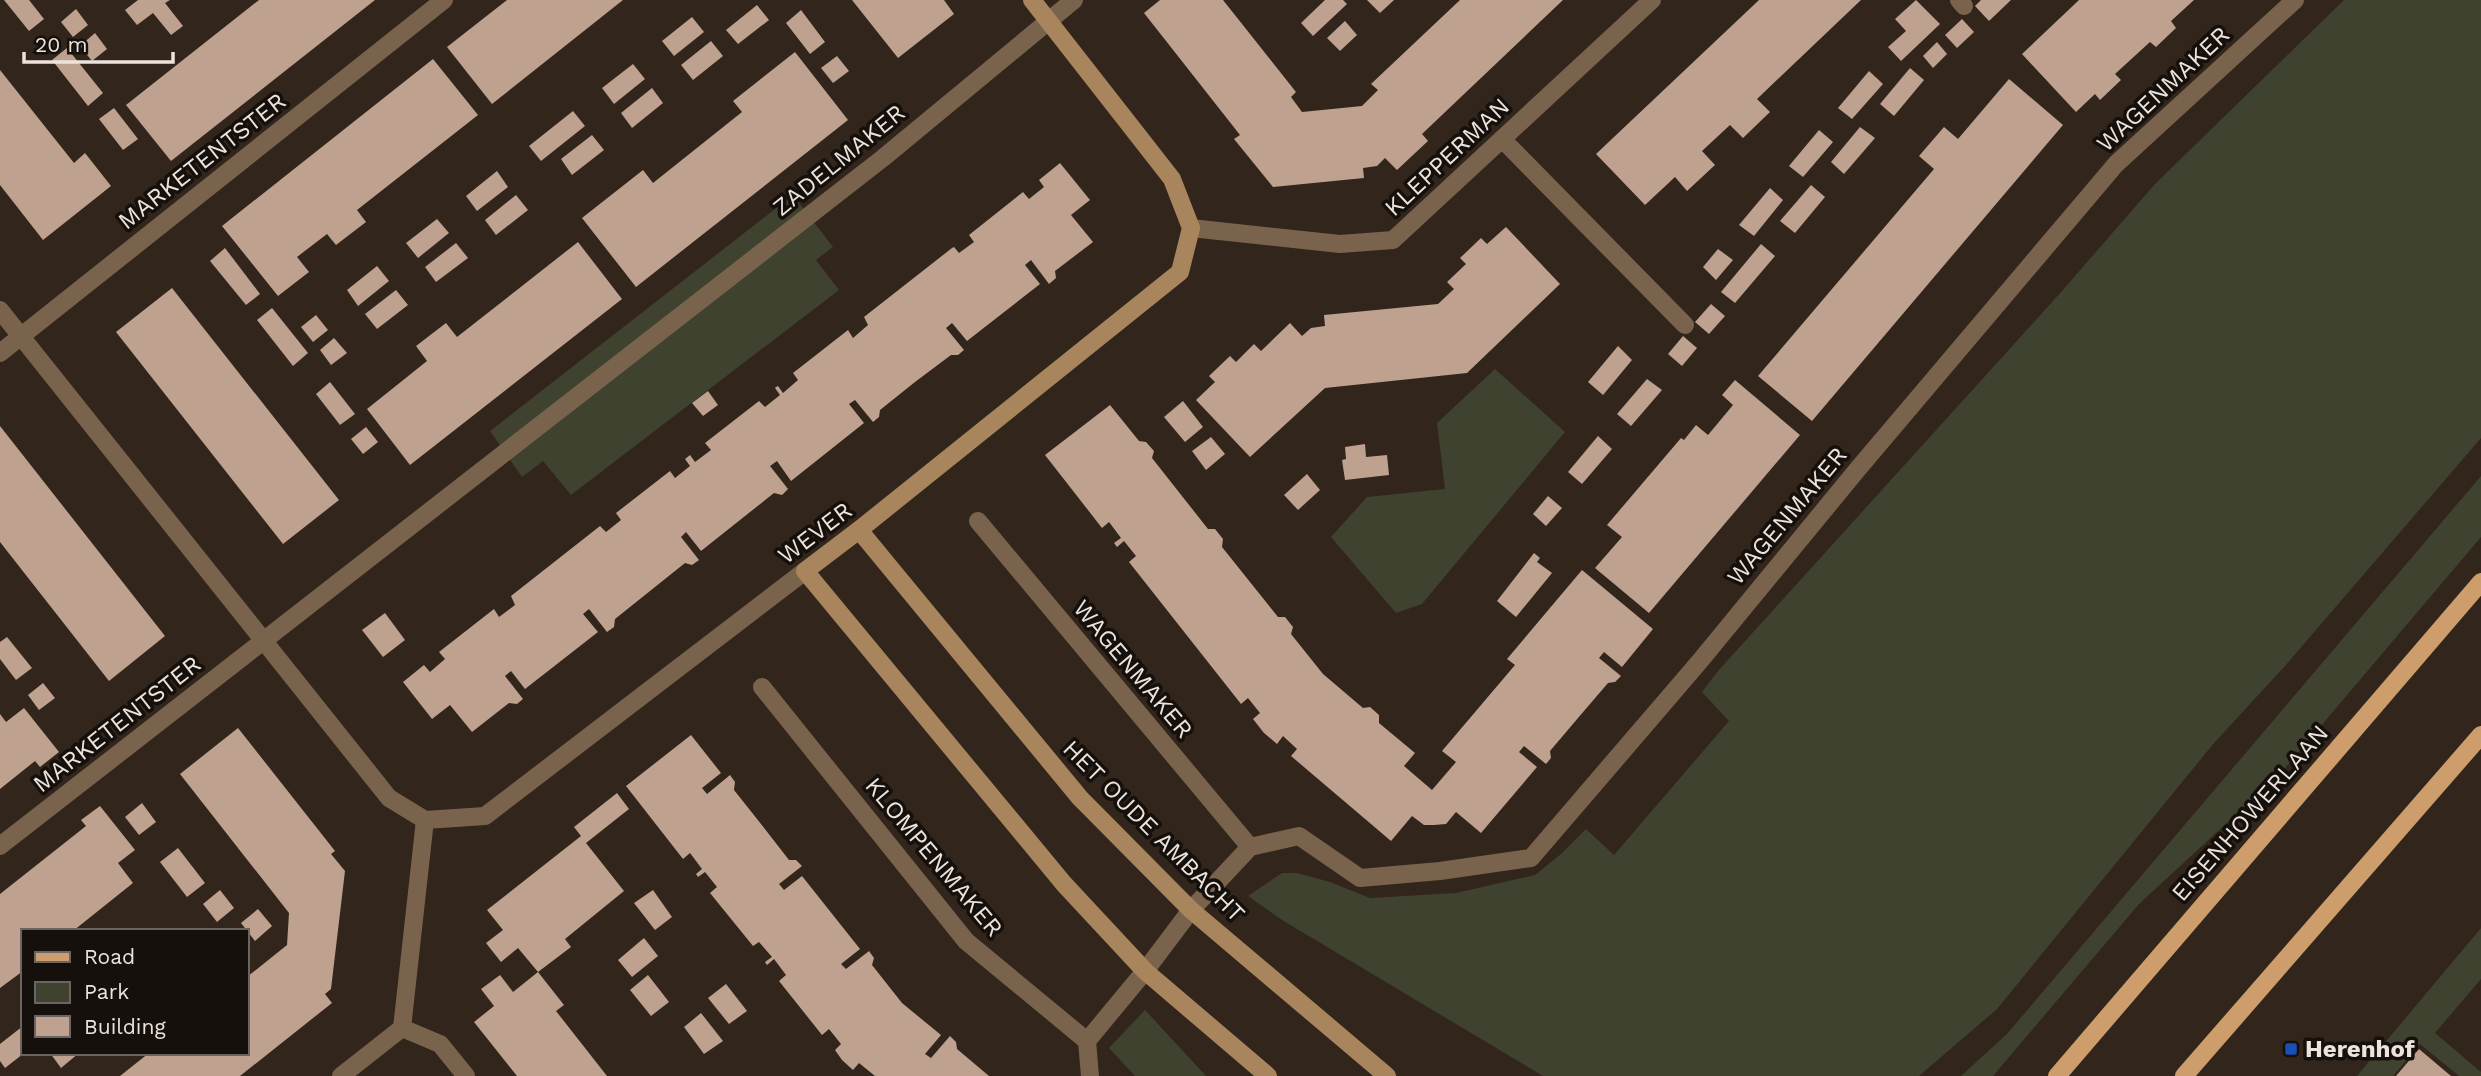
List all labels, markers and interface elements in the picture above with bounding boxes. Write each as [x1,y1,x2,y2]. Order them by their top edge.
street label: WAGENMAKER [2091,20,2235,158]
scale bar [24,21,173,65]
text: 20 m [35,32,87,57]
street label: MARKETENTSTER [113,87,291,235]
street label: KLEPPERMAN [1379,92,1515,222]
street label: ZADELMAKER [768,98,910,222]
street label: WAGENMAKER [1721,441,1853,591]
street label: WEVER [773,496,857,570]
street label: WAGENMAKER [1067,594,1199,744]
street label: MARKETENTSTER [28,650,206,798]
street label: EISENHOWERLAAN [2166,719,2334,907]
street label: HET OUDE AMBACHT [1057,734,1251,928]
street label: KLOMPENMAKER [859,772,1009,942]
legend [21,929,248,1055]
text: Road [84,944,135,969]
text: Park [84,979,129,1004]
text: Building [84,1014,166,1039]
place label: Herenhof [2305,1035,2415,1063]
marker: Herenhof [2283,1041,2299,1057]

